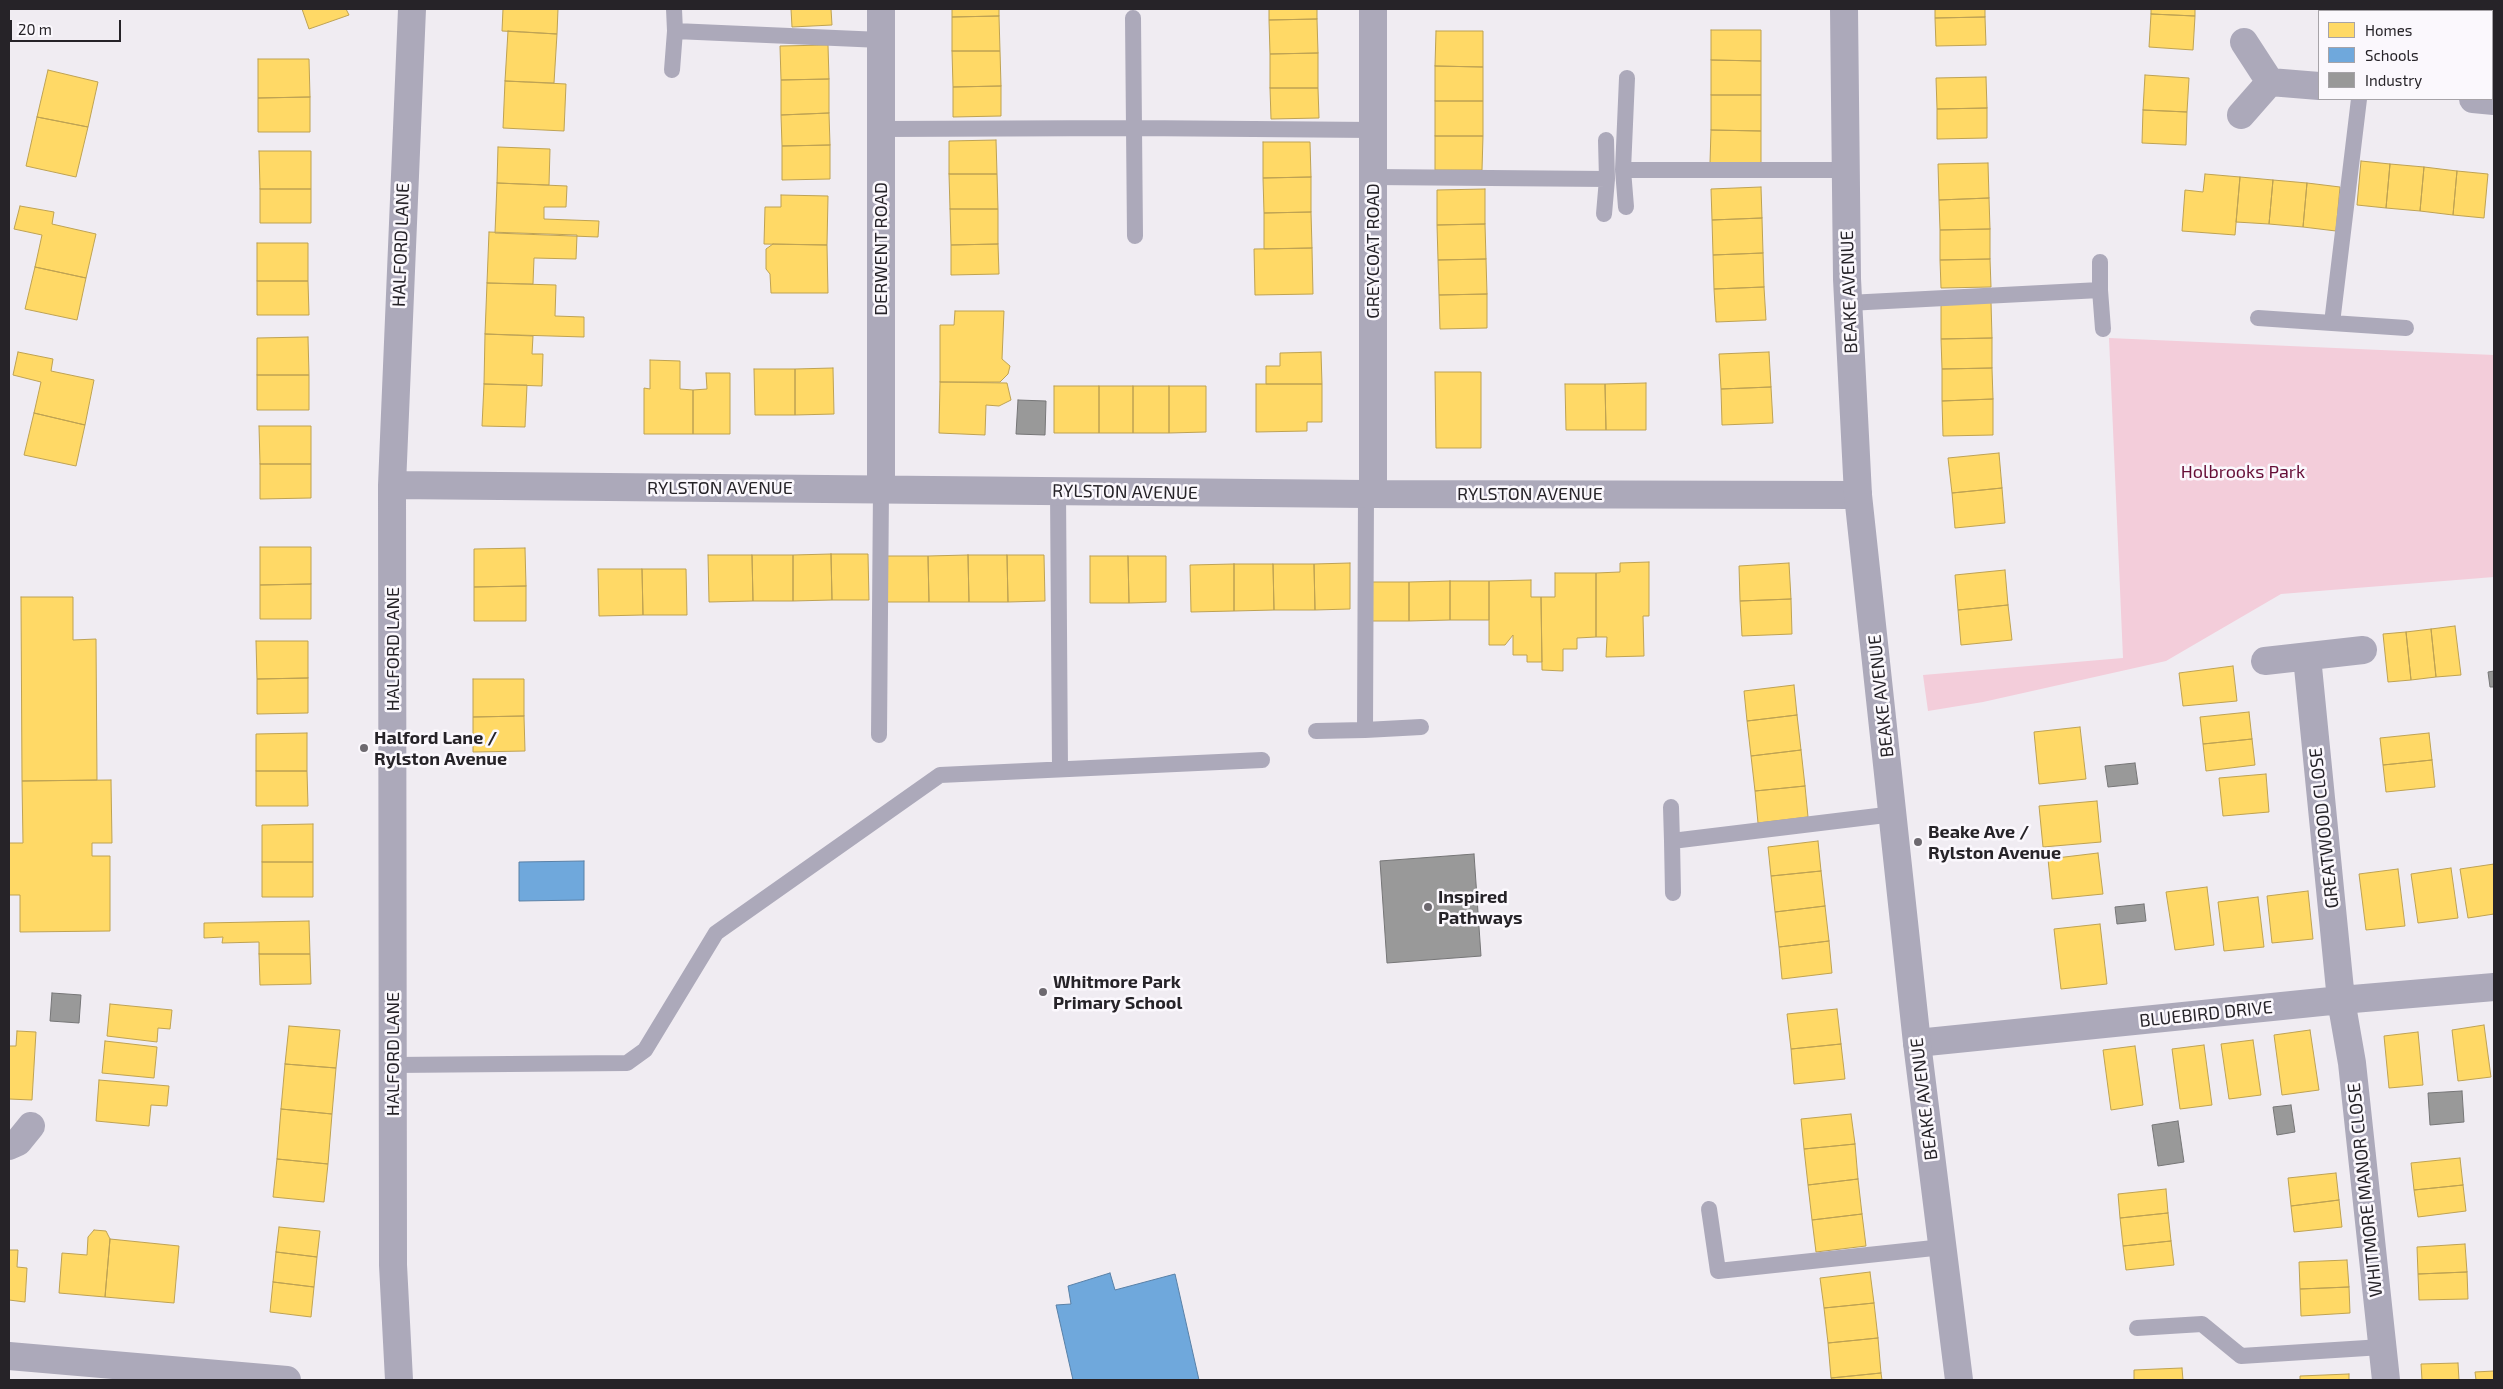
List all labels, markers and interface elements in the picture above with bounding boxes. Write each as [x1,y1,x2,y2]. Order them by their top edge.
scale bar [12,10,124,42]
legend [2318,10,2493,100]
text: 20 m [18,20,52,38]
text: Homes [2365,21,2412,39]
text: Schools [2365,46,2419,64]
text: Industry [2365,71,2422,89]
street label: HALFORD LANE [388,182,414,308]
street label: DERWENT ROAD [870,182,892,316]
street label: GREYCOAT ROAD [1362,183,1384,319]
street label: BEAKE AVENUE [1836,230,1862,354]
park label: Holbrooks Park [2181,461,2305,483]
street label: RYLSTON AVENUE [647,477,793,499]
street label: RYLSTON AVENUE [1052,480,1198,504]
street label: RYLSTON AVENUE [1457,483,1603,505]
street label: HALFORD LANE [382,587,404,711]
street label: BEAKE AVENUE [1864,633,1898,759]
place label: Halford Lane / Rylston Avenue [374,727,507,770]
marker: Halford Lane / Rylston Avenue [358,742,370,754]
street label: GREATWOOD CLOSE [2305,747,2343,909]
place label: Beake Ave / Rylston Avenue [1928,821,2061,864]
marker: Beake Ave / Rylston Avenue [1912,836,1924,848]
place label: Inspired Pathways [1438,886,1523,929]
marker: Inspired Pathways [1422,901,1434,913]
place label: Whitmore Park Primary School [1053,971,1182,1014]
marker: Whitmore Park Primary School [1037,986,1049,998]
street label: HALFORD LANE [382,992,404,1116]
street label: BLUEBIRD DRIVE [2138,996,2274,1032]
street label: BEAKE AVENUE [1906,1036,1942,1162]
street label: WHITMORE MANOR CLOSE [2343,1082,2387,1298]

